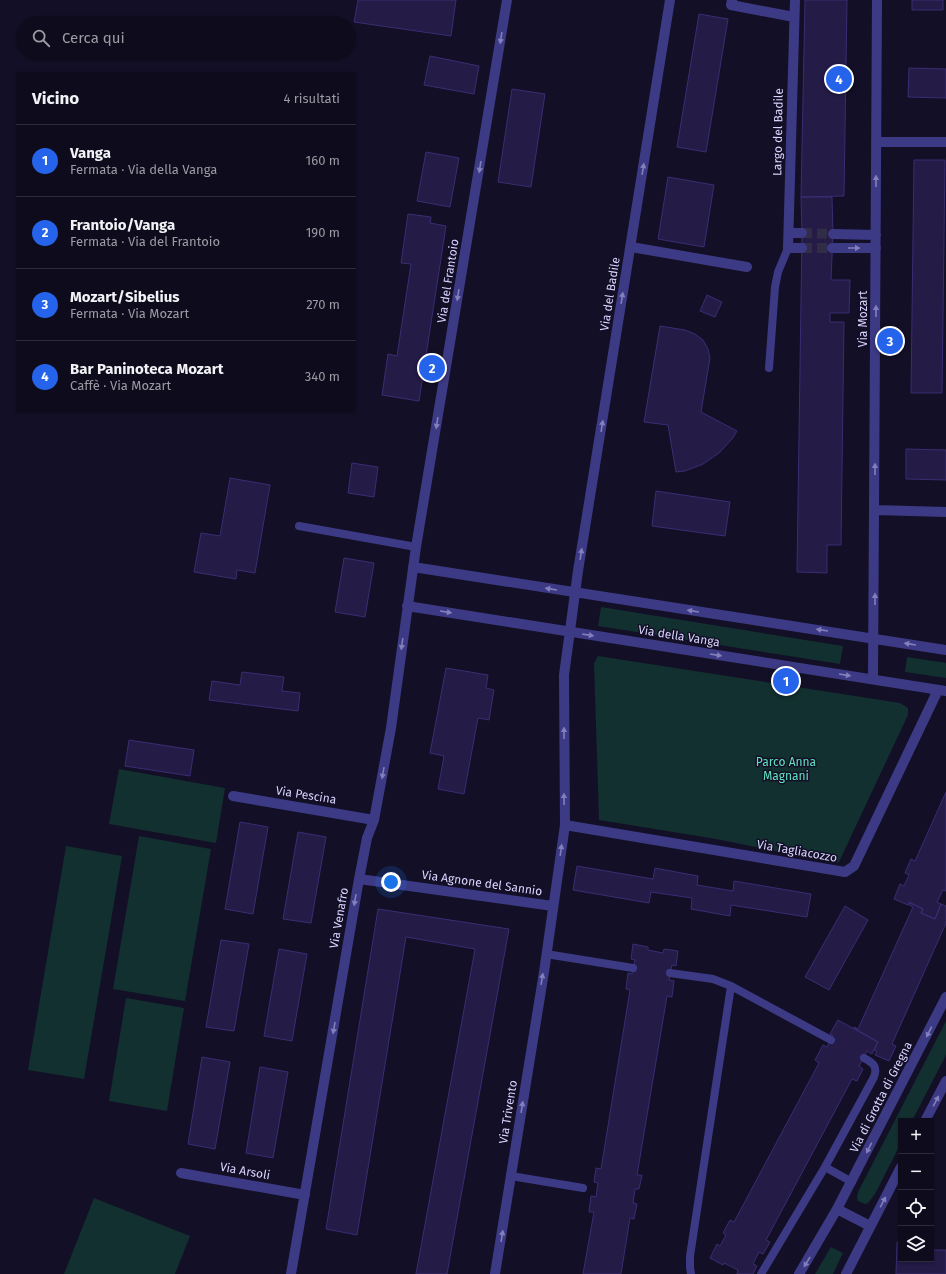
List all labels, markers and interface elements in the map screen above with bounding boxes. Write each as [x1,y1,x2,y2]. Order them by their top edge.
search box [16,16,356,60]
icon: search [30,27,52,49]
text: Cerca qui [62,29,125,47]
one-way arrow [498,32,504,45]
pin: 4 [826,64,852,94]
text: Vicino [32,88,79,109]
street label: Largo del Badile [770,88,786,176]
text: 4 risultati [283,91,340,106]
text: Vanga [70,144,111,162]
text: 1 [42,153,48,168]
text: 160 m [306,153,340,168]
one-way arrow [477,161,483,173]
text: Fermata · Via della Vanga [70,162,217,177]
one-way arrow [640,163,646,175]
one-way arrow [873,174,879,187]
text: Frantoio/Vanga [70,216,175,234]
text: 2 [42,225,48,240]
text: 190 m [306,225,340,240]
text: Fermata · Via del Frantoio [70,234,220,249]
street label: Via del Frantoio [434,238,462,324]
one-way arrow [848,245,861,251]
street label: Via del Badile [597,256,623,332]
text: Mozart/Sibelius [70,288,179,306]
one-way arrow [455,289,461,301]
street label: Via Mozart [856,290,870,347]
one-way arrow [620,292,626,304]
text: 3 [42,297,48,312]
text: 270 m [306,297,340,312]
one-way arrow [873,304,879,317]
text: Fermata · Via Mozart [70,306,189,321]
pin: 3 [877,326,903,356]
pin: 2 [419,353,445,383]
text: Bar Paninoteca Mozart [70,360,224,378]
text: 4 [41,369,49,384]
text: 340 m [305,369,340,384]
text: Caffè · Via Mozart [70,378,171,393]
one-way arrow [434,417,440,429]
one-way arrow [599,420,605,432]
one-way arrow [872,462,878,475]
one-way arrow [578,548,584,560]
one-way arrow [545,586,557,592]
one-way arrow [872,592,878,605]
one-way arrow [687,608,699,614]
one-way arrow [440,609,452,615]
street label: Via della Vanga [637,623,721,649]
one-way arrow [816,627,828,633]
one-way arrow [582,632,594,638]
one-way arrow [399,638,405,650]
one-way arrow [904,641,916,647]
one-way arrow [710,652,723,658]
pin: 1 [773,666,799,696]
one-way arrow [839,672,851,678]
one-way arrow [561,726,567,739]
park label: Parco Anna Magnani [756,755,816,783]
one-way arrow [379,767,385,779]
street label: Via Pescina [275,783,337,807]
one-way arrow [561,792,567,805]
street label: Via Tagliacozzo [756,837,838,865]
one-way arrow [558,844,564,856]
street label: Via Agnone del Sannio [421,868,543,898]
your location [381,872,401,892]
street label: Via Venafro [327,886,351,950]
one-way arrow [352,893,358,906]
one-way arrow [540,973,546,985]
one-way arrow [330,1022,336,1034]
one-way arrow [925,1026,932,1038]
street label: Via di Grotta di Gregna [847,1039,915,1155]
street label: Via Trivento [496,1079,520,1145]
one-way arrow [932,1095,939,1107]
one-way arrow [519,1101,525,1113]
map controls [898,1118,934,1262]
button: + [898,1118,934,1154]
one-way arrow [866,1142,872,1154]
button: − [898,1154,934,1190]
street label: Via Arsoli [219,1160,271,1182]
button: locate [898,1190,934,1226]
one-way arrow [880,1196,886,1208]
button: layers [898,1226,934,1262]
one-way arrow [499,1229,505,1242]
one-way arrow [803,1256,810,1268]

